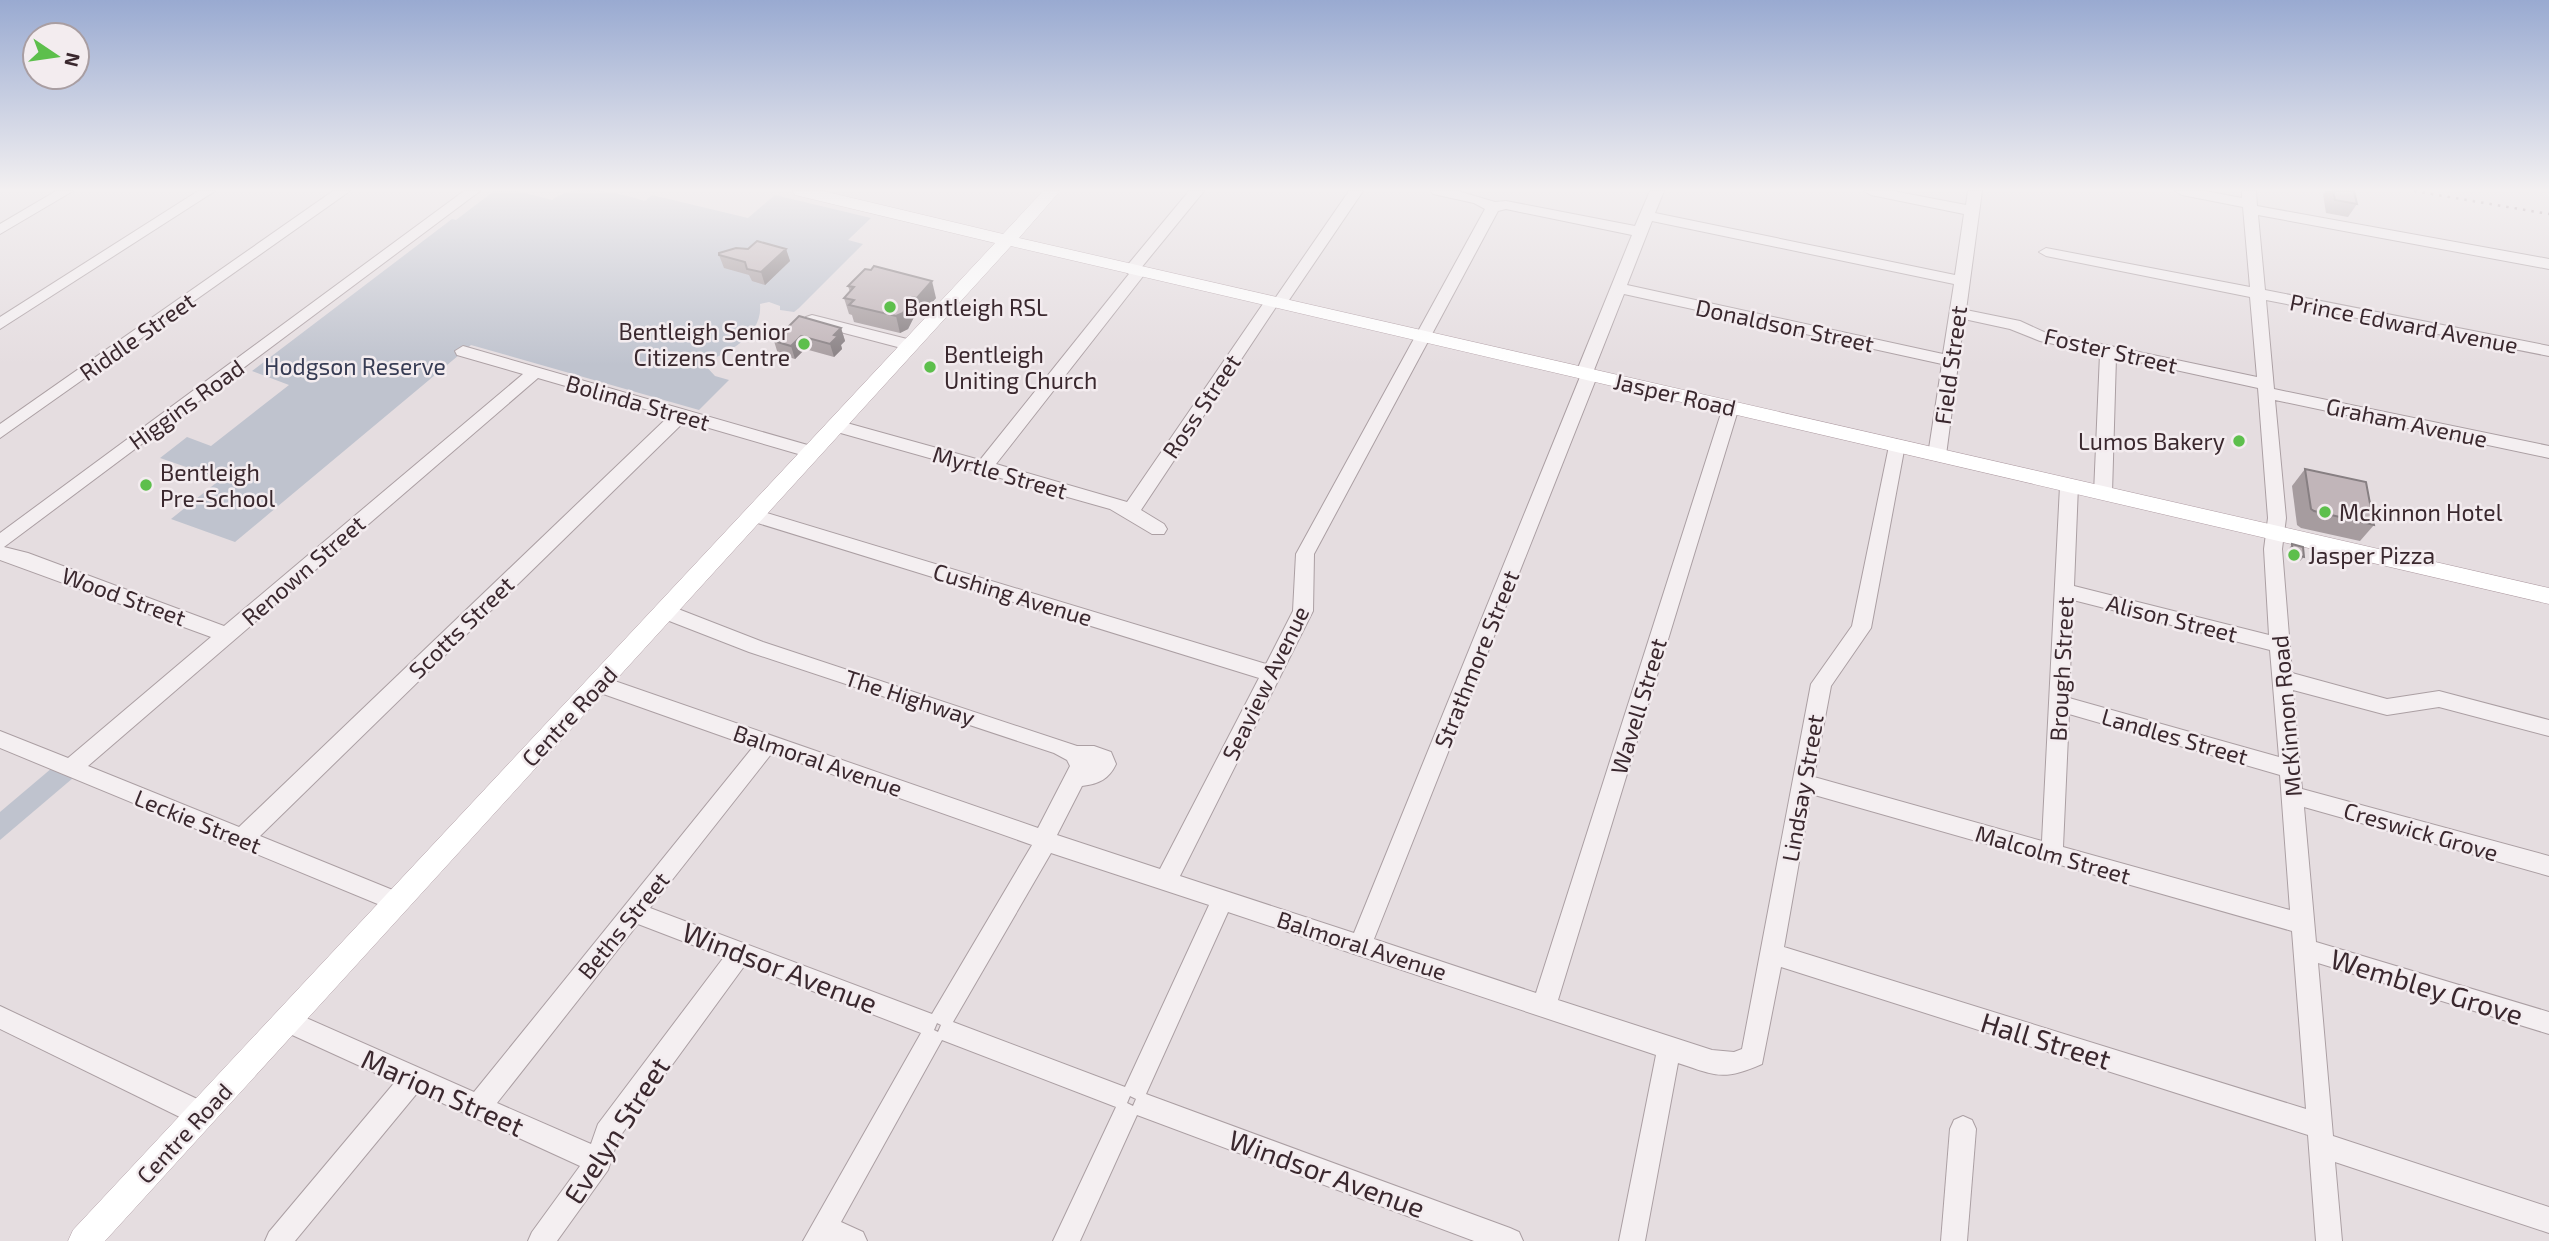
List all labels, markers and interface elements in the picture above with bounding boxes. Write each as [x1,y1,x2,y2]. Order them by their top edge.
north arrow [21,21,91,91]
text: N [60,51,86,69]
street label: Riddle Street [74,286,200,386]
street label: Prince Edward Avenue [2288,287,2520,359]
street label: Donaldson Street [1693,292,1877,358]
place label: Bentleigh RSL [904,293,1048,321]
marker: Bentleigh RSL [882,299,898,315]
street label: Field Street [1928,304,1972,426]
place label: Bentleigh Senior Citizens Centre [618,317,790,371]
street label: Foster Street [2042,321,2180,379]
marker: Bentleigh Senior Citizens Centre [796,336,812,352]
place label: Bentleigh Uniting Church [944,340,1097,394]
street label: Ross Street [1156,348,1246,463]
park label: Hodgson Reserve [264,352,446,380]
street label: Higgins Road [123,353,249,455]
marker: Bentleigh Uniting Church [922,359,938,375]
street label: Jasper Road [1611,366,1739,422]
street label: Bolinda Street [563,368,713,436]
street label: Graham Avenue [2324,391,2490,453]
place label: Lumos Bakery [2078,427,2225,455]
marker: Lumos Bakery [2231,433,2247,449]
street label: Myrtle Street [930,439,1071,505]
place label: Bentleigh Pre-School [160,458,276,512]
marker: Bentleigh Pre-School [138,477,154,493]
place label: Mckinnon Hotel [2339,498,2503,526]
marker: Mckinnon Hotel [2317,504,2333,520]
street label: Renown Street [236,509,371,631]
place label: Jasper Pizza [2308,541,2435,569]
marker: Jasper Pizza [2286,547,2302,563]
street label: Cushing Avenue [930,557,1096,631]
street label: Wood Street [58,561,190,631]
street label: Strathmore Street [1428,566,1524,752]
street label: Scotts Street [403,570,520,684]
street label: Alison Street [2104,588,2241,648]
street label: Brough Street [2043,596,2079,742]
street label: Seaview Avenue [1216,601,1314,765]
street label: Wavell Street [1604,634,1672,777]
street label: McKinnon Road [2265,634,2307,798]
street label: Centre Road [515,660,623,772]
street label: The Highway [841,663,979,731]
street label: Landles Street [2099,702,2252,770]
street label: Lindsay Street [1775,712,1829,864]
street label: Balmoral Avenue [730,718,906,802]
street label: Leckie Street [131,783,266,859]
street label: Creswick Grove [2341,796,2501,866]
street label: Malcolm Street [1972,819,2134,890]
street label: Beths Street [571,866,675,984]
street label: Balmoral Avenue [1274,904,1450,986]
street label: Windsor Avenue [678,914,882,1020]
street label: Wembley Grove [2327,941,2527,1031]
street label: Hall Street [1977,1004,2115,1076]
street label: Marion Street [356,1041,530,1143]
street label: Evelyn Street [556,1050,676,1210]
street label: Centre Road [130,1077,238,1189]
street label: Windsor Avenue [1224,1122,1430,1224]

